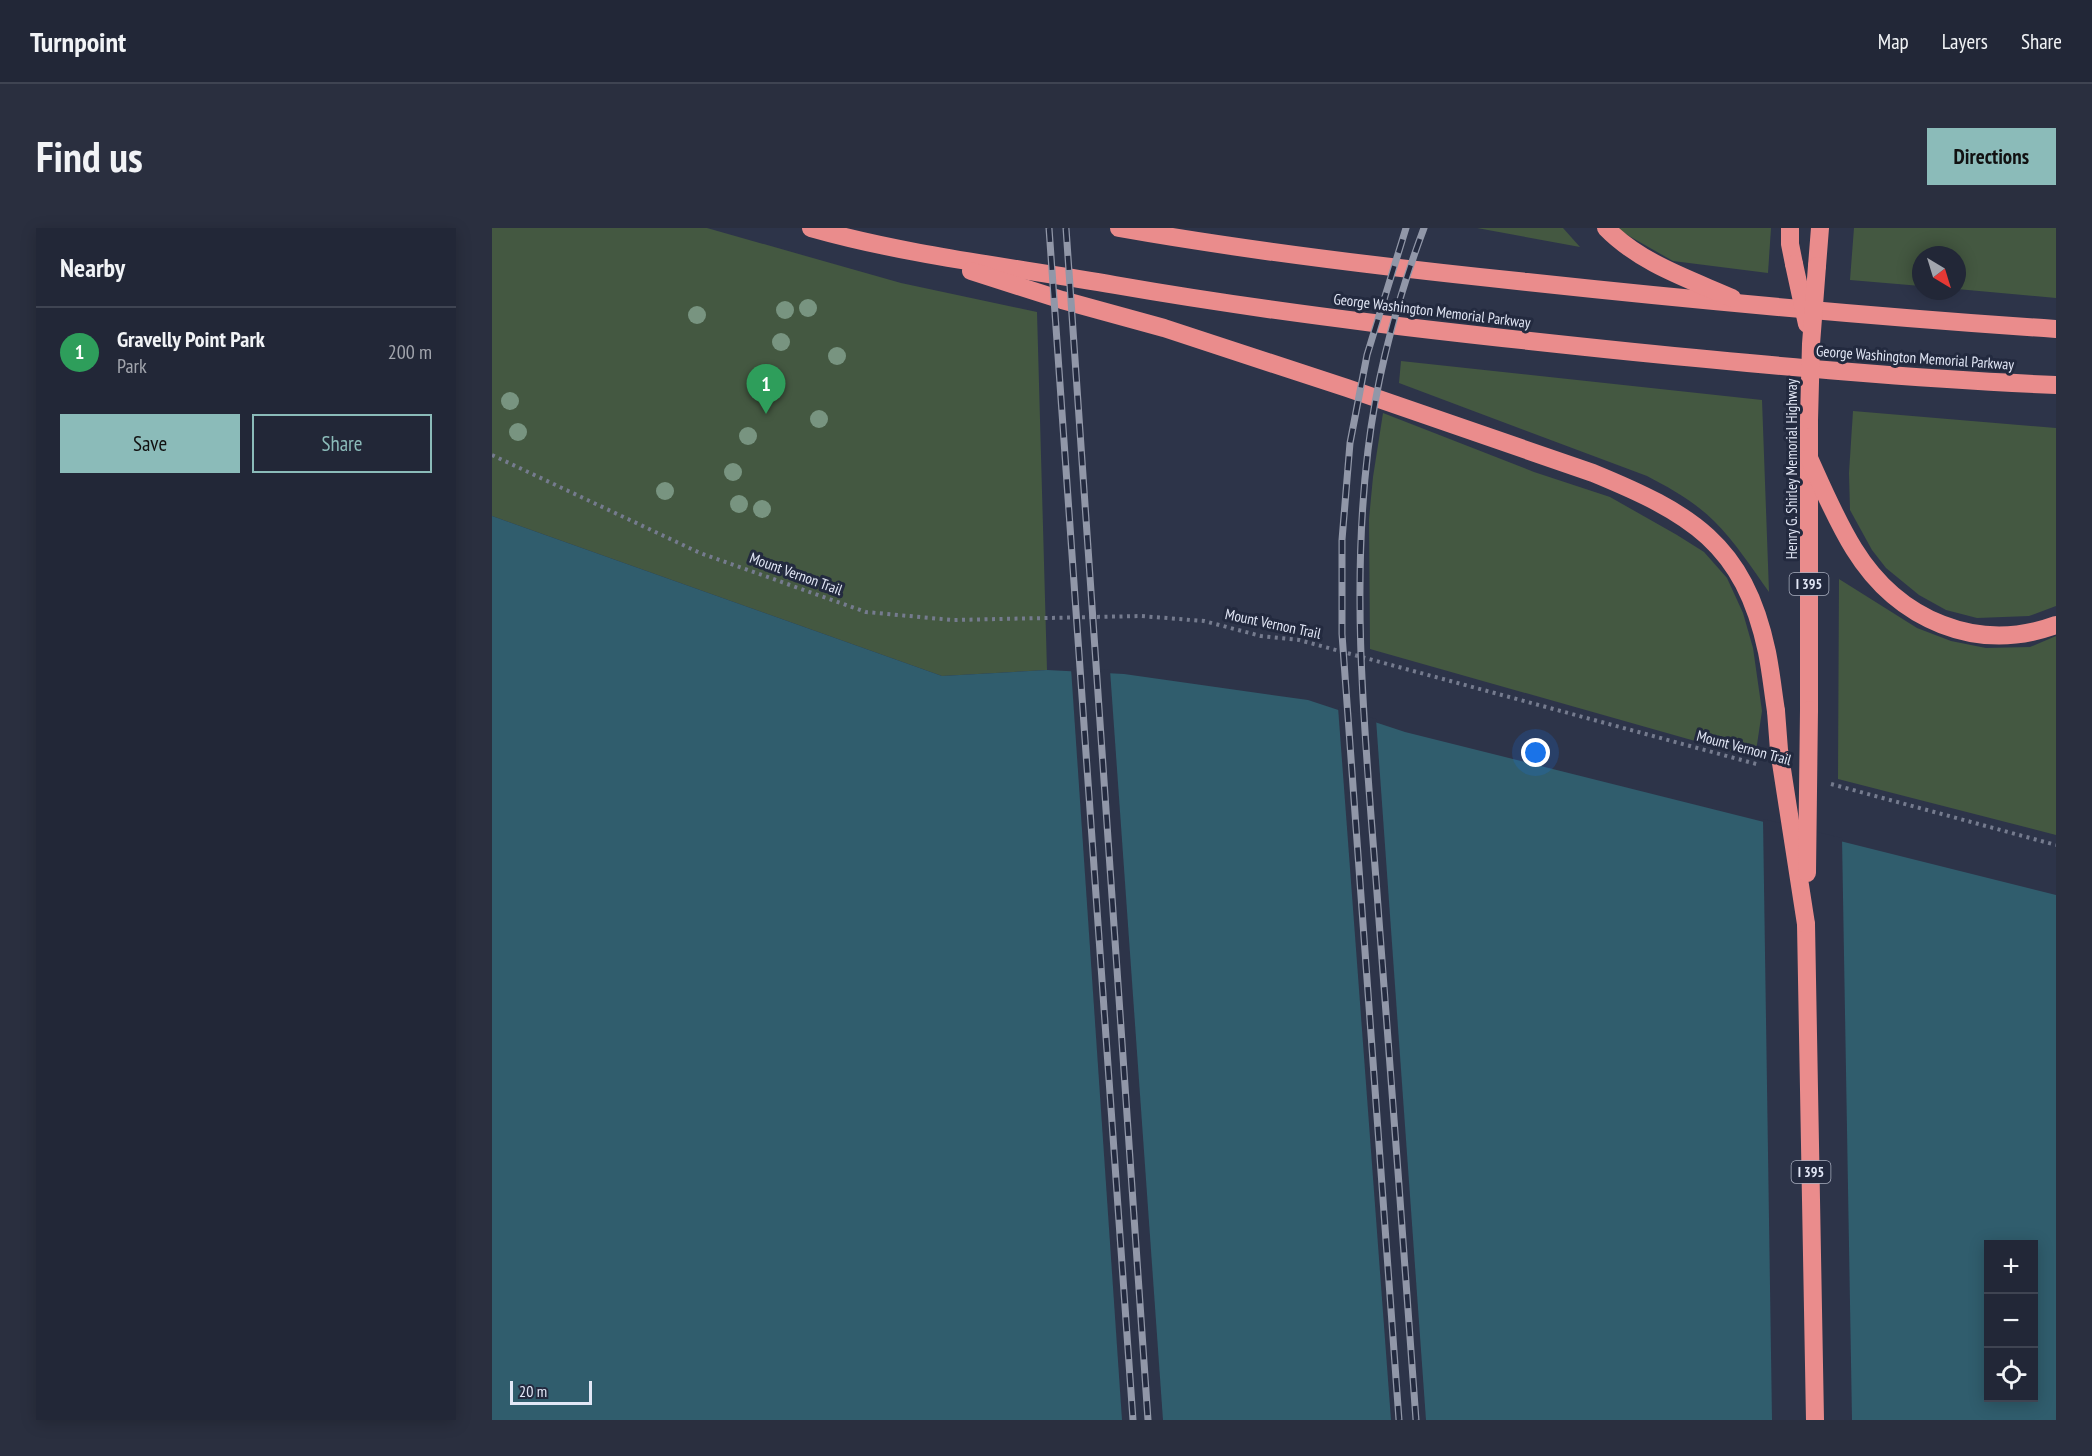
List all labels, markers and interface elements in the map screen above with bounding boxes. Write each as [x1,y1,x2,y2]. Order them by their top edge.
text: Turnpoint [30,23,126,60]
text: Map [1878,28,1909,55]
text: Layers [1942,28,1988,55]
text: Share [2021,28,2062,55]
button: Directions [1927,128,2056,185]
text: Find us [36,129,143,184]
north arrow [1912,246,1966,300]
text: Nearby [60,251,125,284]
street label: George Washington Memorial Parkway [1332,289,1532,332]
text: Gravelly Point Park [117,325,265,353]
text: 1 [75,339,84,365]
text: 200 m [388,339,432,365]
street label: George Washington Memorial Parkway [1815,341,2015,374]
text: Park [117,353,147,379]
pin: 1 [746,364,786,414]
street label: Henry G. Shirley Memorial Highway [1782,378,1801,559]
button: Save [60,414,240,473]
button: Share [252,414,432,473]
street label: Mount Vernon Trail [747,548,846,599]
road number: I 395 [1790,573,1828,595]
street label: Mount Vernon Trail [1224,604,1323,643]
street label: Mount Vernon Trail [1695,726,1794,769]
your location [1521,738,1550,767]
road number: I 395 [1792,1161,1830,1183]
map controls [1984,1240,2038,1402]
button: + [1984,1240,2038,1294]
button: − [1984,1294,2038,1348]
button: locate [1984,1348,2038,1402]
scale bar [510,1378,592,1406]
text: 20 m [519,1381,547,1401]

